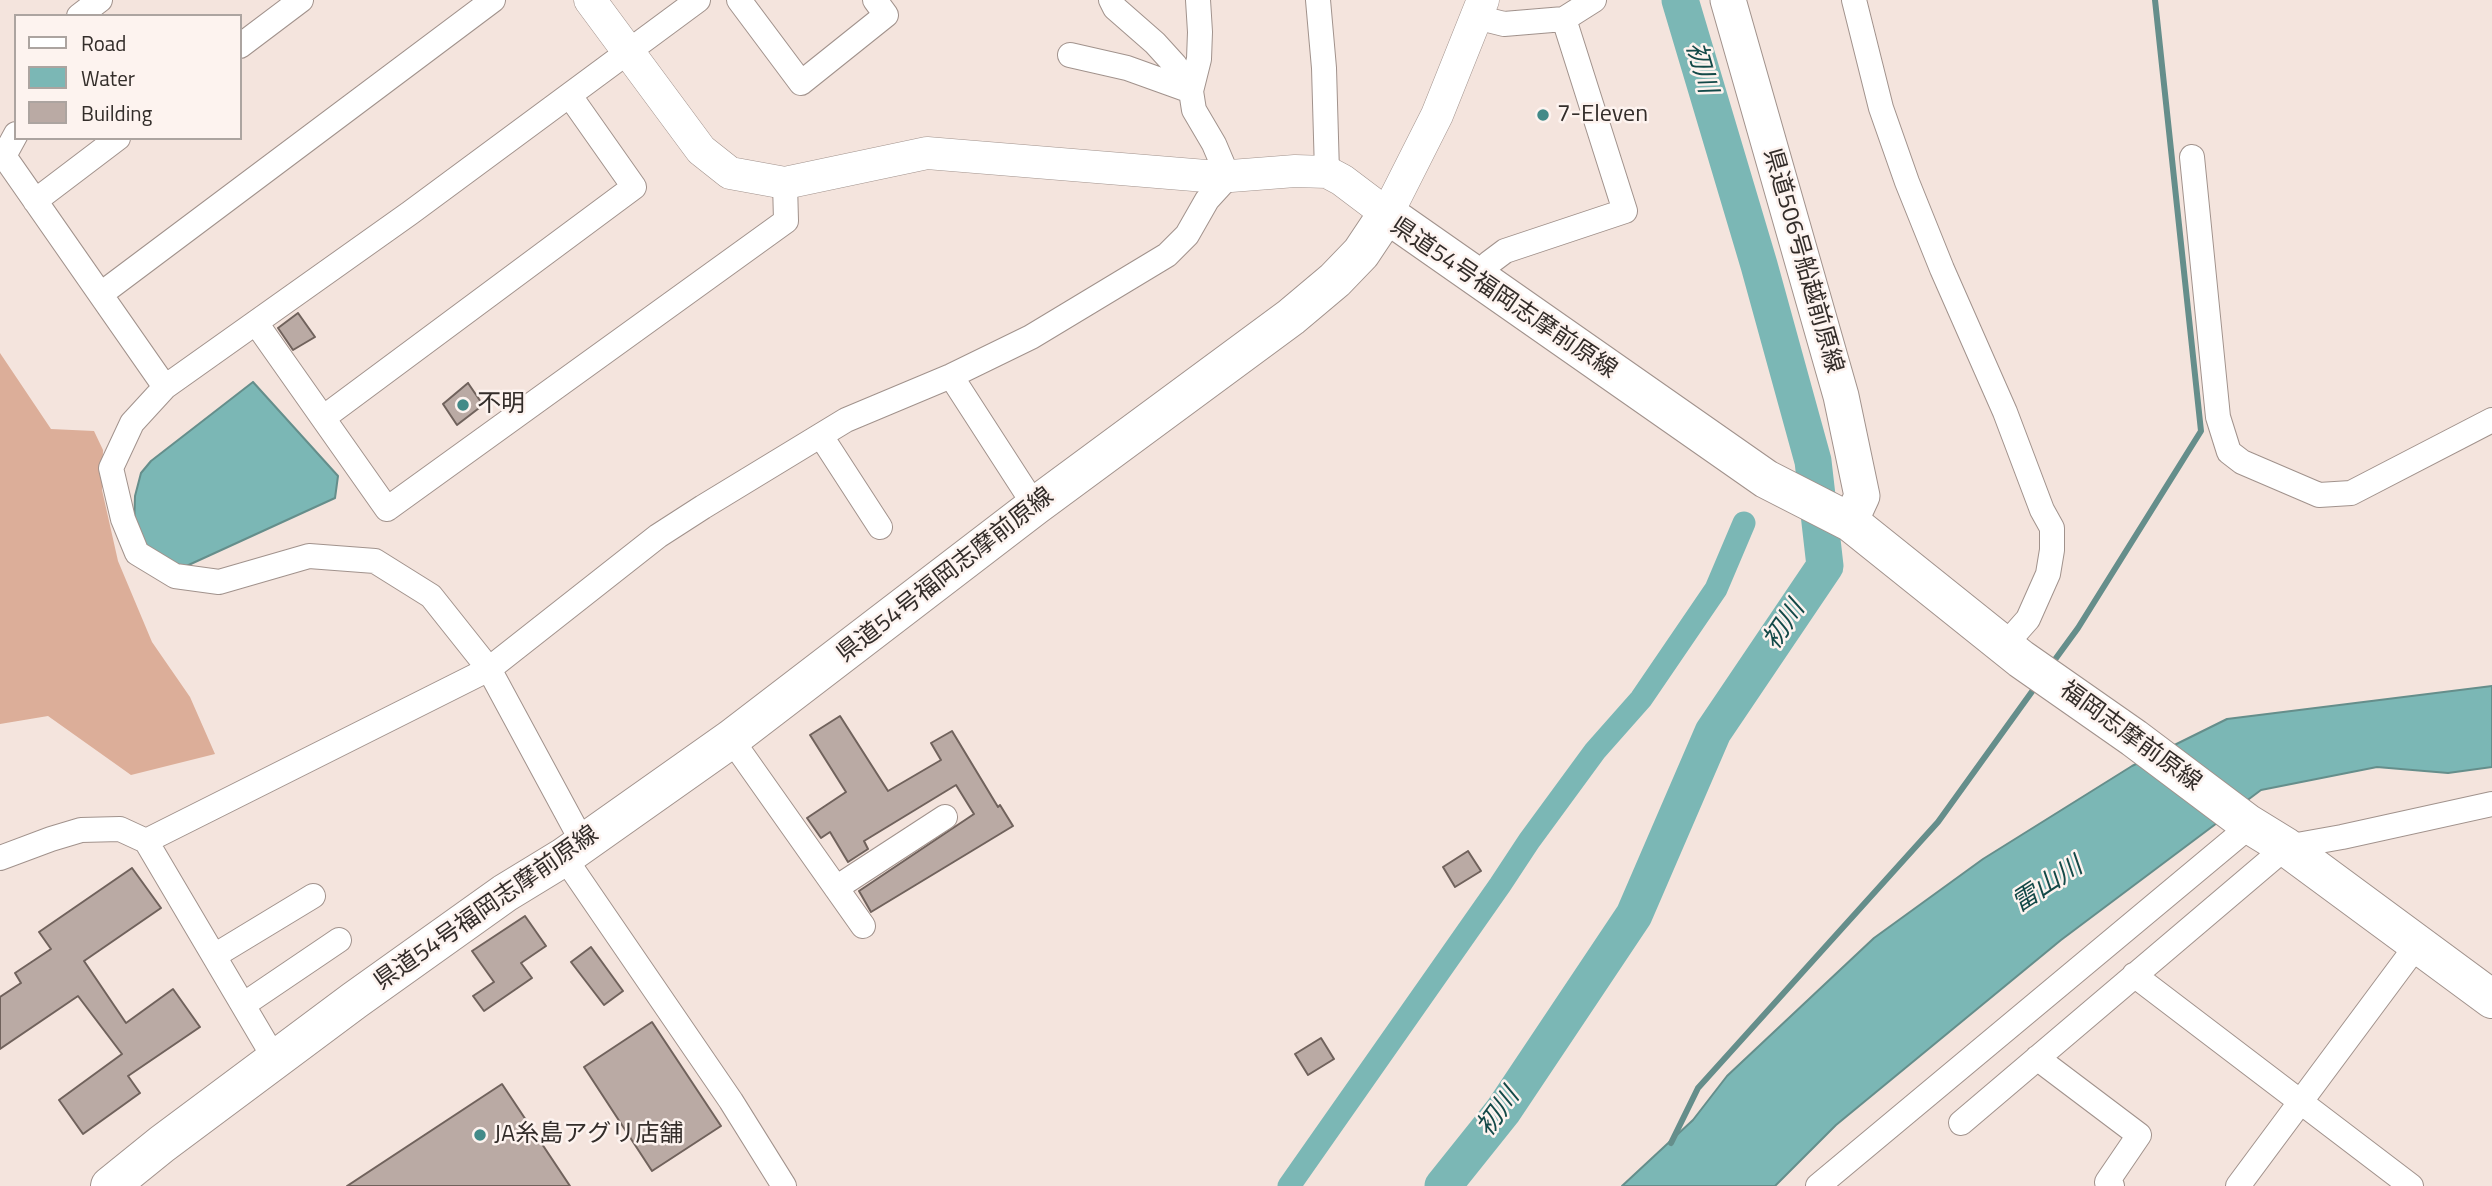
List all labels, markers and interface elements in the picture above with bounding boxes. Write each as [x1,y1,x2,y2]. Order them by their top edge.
legend [14,14,242,140]
text: Road [81,27,126,59]
water label: 初川 [1678,39,1722,97]
text: Water [81,62,135,94]
text: Building [81,97,152,129]
place label: 7-Eleven [1557,101,1648,129]
marker: 7-Eleven [1535,107,1551,123]
street label: 県道506号船越前原線 [1756,145,1848,377]
street label: 県道54号福岡志摩前原線 [1384,212,1622,386]
place label: 不明 [477,391,525,419]
marker: 不明 [455,397,471,413]
street label: 県道54号福岡志摩前原線 [832,482,1060,670]
water label: 初川 [1758,596,1812,656]
street label: 福岡志摩前原線 [2054,676,2206,798]
street label: 県道54号福岡志摩前原線 [369,821,605,997]
water label: 雷山川 [2007,852,2089,920]
water label: 初川 [1471,1083,1527,1143]
place label: JA糸島アグリ店舗 [494,1121,683,1149]
marker: JA糸島アグリ店舗 [472,1127,488,1143]

